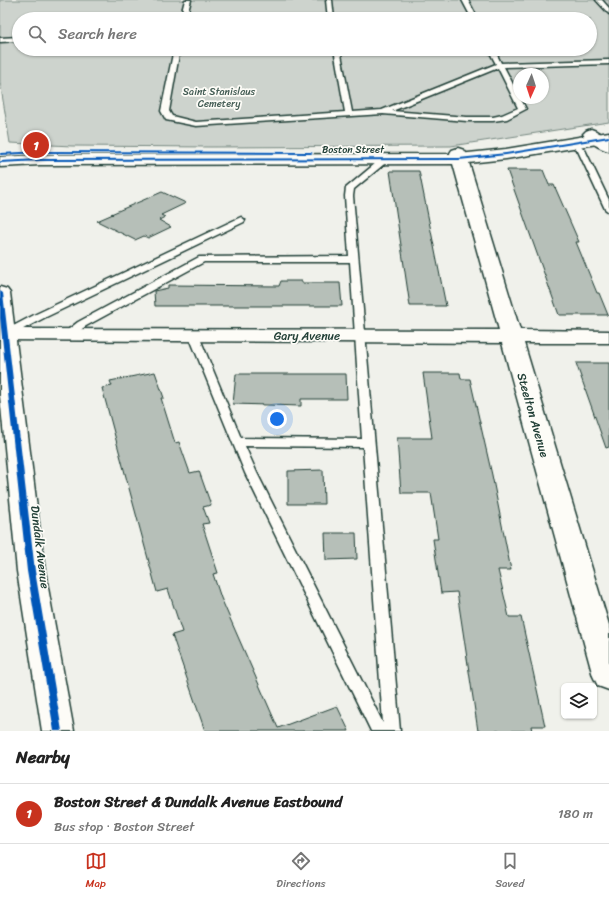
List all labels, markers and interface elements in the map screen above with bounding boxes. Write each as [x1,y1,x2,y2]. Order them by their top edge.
search box [12,12,597,56]
text: Search here [58,21,137,47]
icon: search [26,23,48,45]
north arrow [513,68,549,104]
park label: Saint Stanislaus Cemetery [183,83,256,113]
pin: 1 [23,130,49,160]
street label: Boston Street [322,141,385,159]
street label: Gary Avenue [274,325,340,347]
street label: Steelton Avenue [510,370,556,460]
your location [267,409,287,429]
street label: Dundalk Avenue [24,504,56,590]
map controls [561,683,597,719]
button: layers [561,683,597,719]
text: Nearby [16,742,70,772]
text: Boston Street & Dundalk Avenue Eastbound [54,789,342,815]
text: 1 [26,802,32,825]
text: 180 m [558,802,593,825]
text: Bus stop · Boston Street [54,815,194,838]
tab: Map [85,850,107,893]
tab: Directions [276,850,326,893]
tab: Saved [495,850,524,893]

